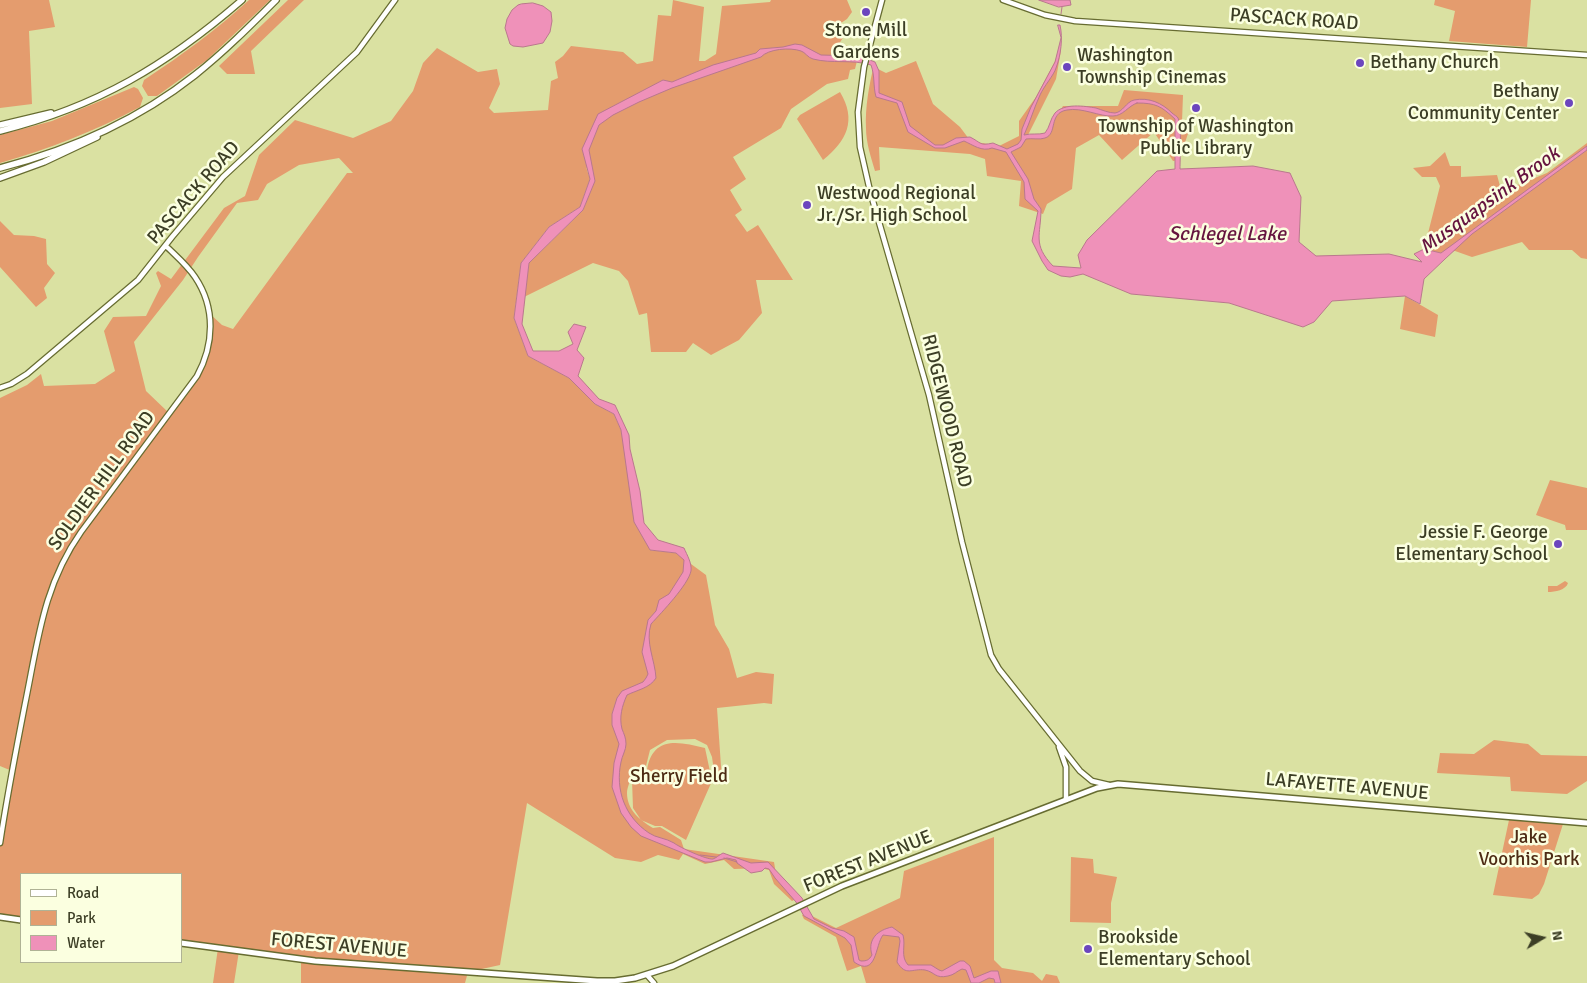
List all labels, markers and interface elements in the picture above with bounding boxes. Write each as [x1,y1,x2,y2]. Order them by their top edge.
street label: PASCACK ROAD [1229,4,1359,36]
marker: Stone Mill Gardens [860,6,872,18]
place label: Stone Mill Gardens [825,20,907,64]
place label: Washington Township Cinemas [1077,45,1226,89]
place label: Bethany Church [1370,52,1499,74]
marker: Bethany Church [1354,57,1366,69]
marker: Washington Township Cinemas [1061,61,1073,73]
place label: Bethany Community Center [1408,81,1559,125]
marker: Bethany Community Center [1563,97,1575,109]
marker: Township of Washington Public Library [1190,102,1202,114]
place label: Township of Washington Public Library [1098,116,1294,160]
street label: PASCACK ROAD [143,137,245,249]
water label: Musquapsink Brook [1415,142,1565,260]
place label: Westwood Regional Jr./Sr. High School [817,183,976,227]
marker: Westwood Regional Jr./Sr. High School [801,199,813,211]
water label: Schlegel Lake [1168,223,1286,247]
street label: RIDGEWOOD ROAD [916,332,976,490]
street label: SOLDIER HILL ROAD [44,407,160,555]
place label: Jessie F. George Elementary School [1395,522,1548,566]
marker: Jessie F. George Elementary School [1552,538,1564,550]
park label: Sherry Field [630,766,728,788]
street label: LAFAYETTE AVENUE [1264,768,1430,806]
street label: FOREST AVENUE [800,826,936,898]
park label: Jake Voorhis Park [1478,827,1580,871]
legend [20,873,182,963]
text: Road [67,884,99,902]
text: Park [67,909,96,927]
north arrow [1517,913,1567,963]
place label: Brookside Elementary School [1098,927,1251,971]
street label: FOREST AVENUE [270,929,408,963]
text: N [1548,929,1566,942]
text: Water [67,934,105,952]
marker: Brookside Elementary School [1082,943,1094,955]

